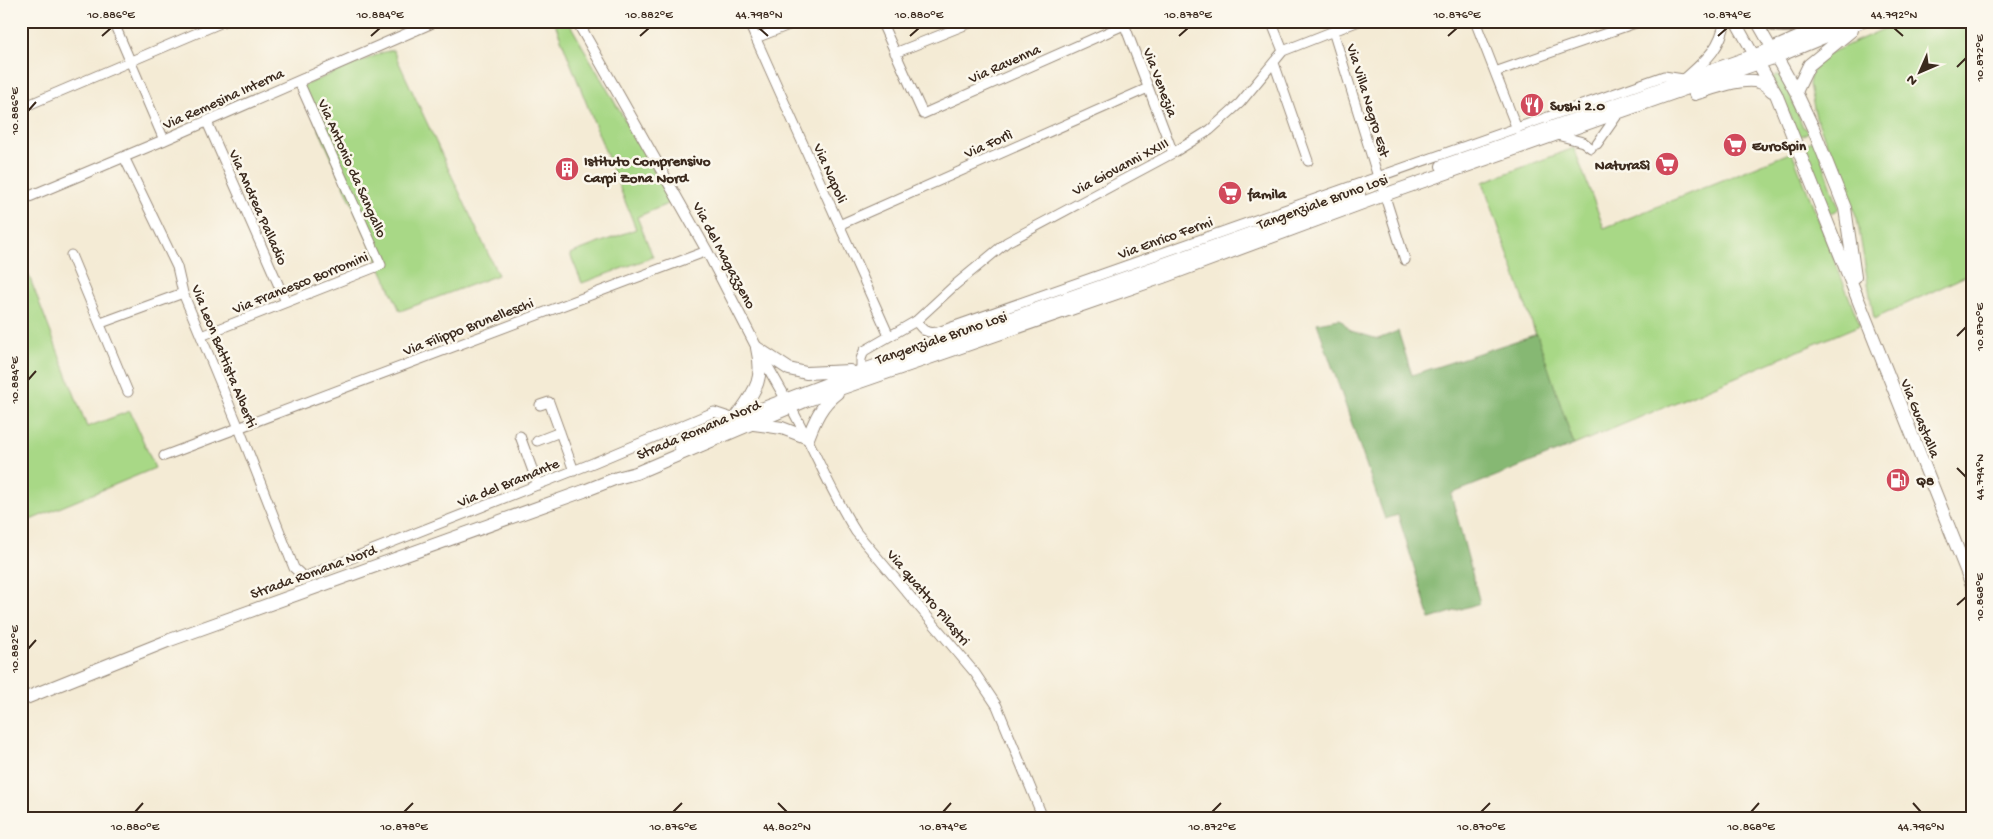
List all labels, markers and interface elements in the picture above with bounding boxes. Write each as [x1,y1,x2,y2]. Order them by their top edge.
text: 10.886°E [86,9,135,23]
text: 10.884°E [355,9,404,23]
text: 10.882°E [624,9,673,23]
text: 44.798°N [735,9,783,23]
text: 10.880°E [894,9,944,23]
text: 10.878°E [1163,9,1212,23]
text: 10.876°E [1432,9,1481,23]
text: 10.874°E [1703,9,1751,23]
text: 44.792°N [1871,9,1917,23]
text: 10.872°E [1974,34,1988,83]
street label: Via Ravenna [965,41,1044,89]
street label: Via Villa Negro Est [1341,41,1393,161]
street label: Via Venezia [1137,45,1181,120]
north arrow [1896,48,1946,98]
street label: Via Remesina Interna [160,65,288,135]
text: N [1903,70,1922,89]
text: 10.886°E [9,87,23,136]
restaurant icon: Sushi 2.0 [1519,92,1545,118]
street label: Via Antonio da Sangallo [312,96,390,241]
place label: Sushi 2.0 [1550,98,1605,116]
street label: Via Forlì [961,126,1016,164]
supermarket icon: EuroSpin [1722,132,1748,158]
street label: Via Giovanni XXIII [1069,135,1172,201]
place label: EuroSpin [1752,138,1807,156]
street label: Via Napoli [808,140,850,206]
street label: Via Andrea Palladio [223,146,291,269]
supermarket icon: NaturaSì [1654,151,1680,177]
place label: Istituto Comprensivo Carpi Zona Nord [583,153,711,188]
building icon: Istituto Comprensivo Carpi Zona Nord [554,156,580,182]
place label: NaturaSì [1595,157,1651,175]
street label: Tangenziale Bruno Losi [1254,171,1391,235]
supermarket icon: famila [1217,180,1243,206]
place label: famila [1247,186,1287,204]
street label: Via del Magazzeno [687,199,759,313]
street label: Via Enrico Fermi [1115,213,1216,265]
street label: Via Francesco Borromini [229,248,371,320]
street label: Via Leon Battista Alberti [186,282,260,431]
street label: Via Filippo Brunelleschi [400,295,536,361]
text: 10.870°E [1974,303,1988,352]
street label: Tangenziale Bruno Losi [873,308,1010,370]
text: 10.884°E [9,356,23,405]
street label: Via Guastalla [1895,376,1943,461]
street label: Strada Romana Nord [634,396,764,465]
text: 44.794°N [1974,454,1988,500]
street label: Via del Bramante [454,455,562,513]
fuel station icon: Q8 [1885,467,1911,493]
place label: Q8 [1916,473,1934,491]
street label: Strada Romana Nord [248,541,380,604]
street label: Via quattro Pilastri [881,546,973,650]
text: 10.868°E [1974,573,1988,622]
text: 10.882°E [9,625,23,674]
text: 10.880°E [110,821,160,835]
text: 10.878°E [379,821,428,835]
text: 10.876°E [648,821,697,835]
text: 44.802°N [763,821,811,835]
text: 10.874°E [919,821,967,835]
text: 10.872°E [1187,821,1236,835]
text: 10.870°E [1456,821,1505,835]
text: 10.868°E [1726,821,1775,835]
text: 44.796°N [1898,821,1945,835]

